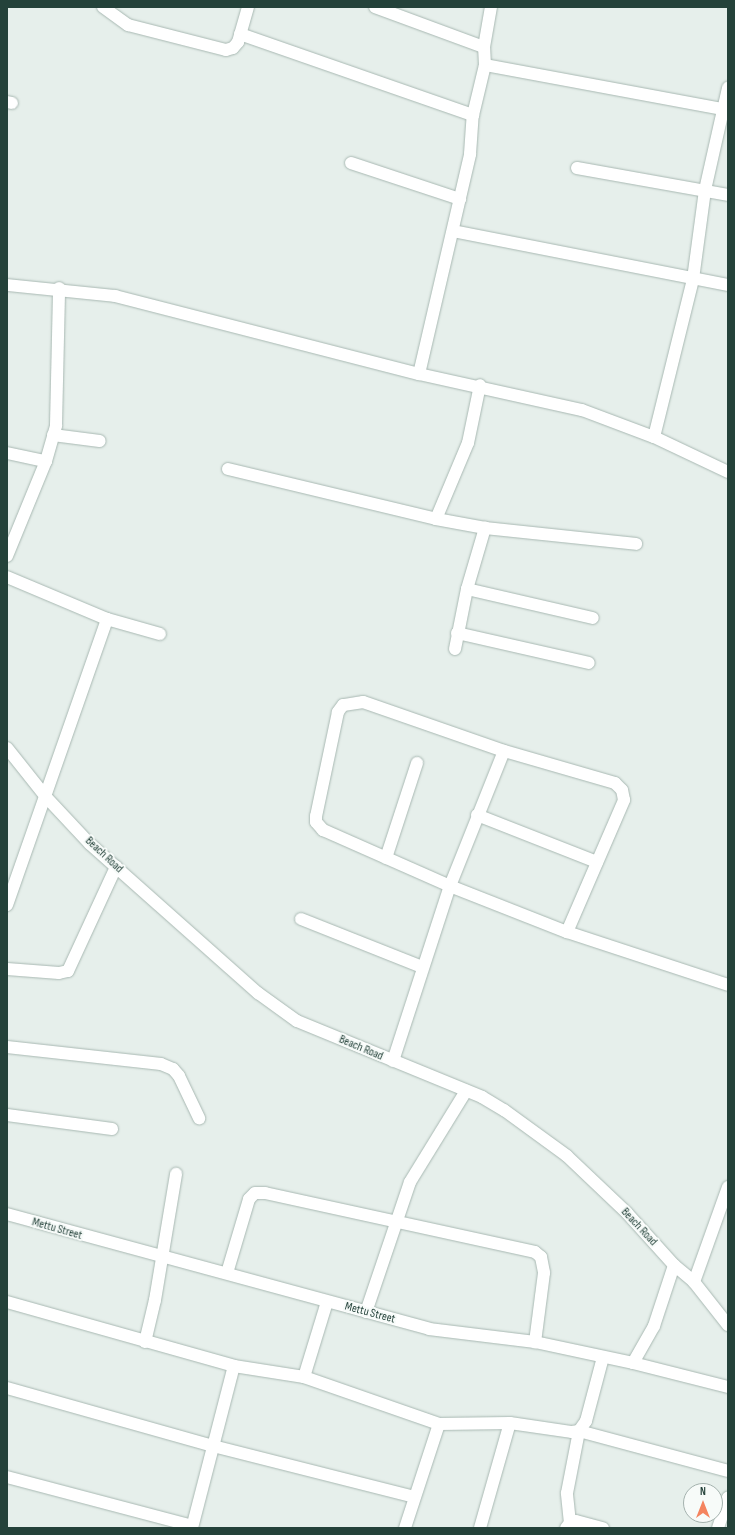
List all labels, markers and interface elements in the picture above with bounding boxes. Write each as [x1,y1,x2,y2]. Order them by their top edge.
street label: Beach Road [82,834,126,876]
street label: Beach Road [337,1032,385,1064]
street label: Beach Road [618,1205,660,1249]
street label: Mettu Street [30,1215,84,1243]
street label: Mettu Street [343,1299,397,1327]
north arrow [683,1483,723,1523]
text: N [700,1485,706,1498]

